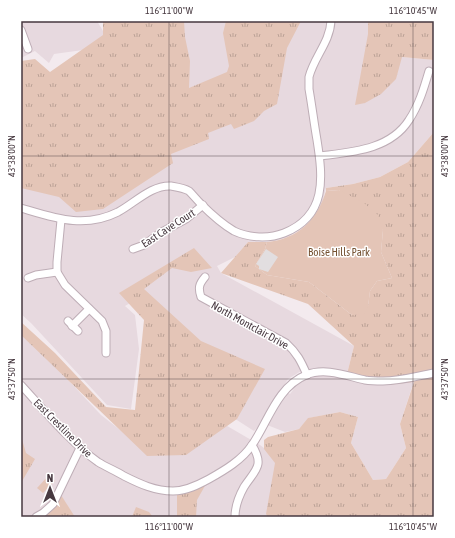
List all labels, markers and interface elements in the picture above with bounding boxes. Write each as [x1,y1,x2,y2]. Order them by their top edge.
text: 116°11'00"W [145,5,194,16]
text: 116°10'45"W [389,5,438,16]
text: 43°38'00"N [6,135,17,177]
text: 43°38'00"N [439,135,450,177]
street label: East Cave Court [139,206,197,250]
park label: Boise Hills Park [308,246,370,258]
street label: North Montclair Drive [209,299,291,351]
text: 43°37'50"N [6,358,17,400]
text: 43°37'50"N [439,358,450,400]
street label: East Crestline Drive [31,396,95,460]
north arrow [30,468,70,508]
text: N [47,472,53,484]
text: 116°11'00"W [145,521,194,532]
text: 116°10'45"W [389,521,438,532]

